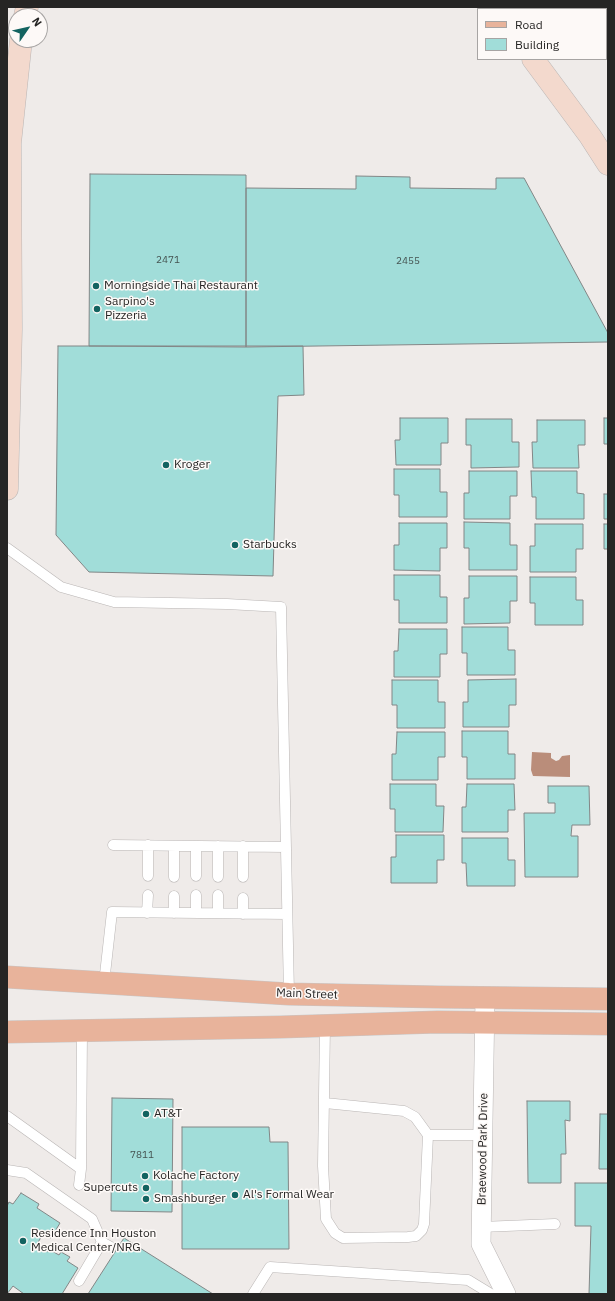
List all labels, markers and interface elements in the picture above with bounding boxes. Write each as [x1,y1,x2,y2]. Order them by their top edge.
north arrow [8,8,48,48]
legend [477,8,607,60]
text: N [29,15,45,29]
text: Road [515,17,543,32]
text: Building [515,37,559,52]
house number: 2471 [156,254,180,266]
house number: 2455 [396,255,420,267]
place label: Morningside Thai Restaurant [104,279,258,293]
marker: Morningside Thai Restaurant [91,281,101,291]
place label: Sarpino's Pizzeria [105,295,155,323]
marker: Sarpino's Pizzeria [92,304,102,314]
place label: Kroger [174,458,210,472]
marker: Kroger [161,460,171,470]
place label: Starbucks [243,538,297,552]
marker: Starbucks [230,540,240,550]
street label: Main Street [276,986,338,1002]
street label: Braewood Park Drive [475,1093,491,1205]
place label: AT&T [154,1107,182,1121]
marker: AT&T [141,1109,151,1119]
house number: 7811 [130,1149,154,1161]
place label: Kolache Factory [153,1169,239,1183]
marker: Kolache Factory [140,1171,150,1181]
place label: Supercuts [83,1181,138,1195]
marker: Supercuts [141,1183,151,1193]
place label: Al's Formal Wear [243,1188,334,1202]
marker: Al's Formal Wear [230,1190,240,1200]
place label: Smashburger [154,1192,226,1206]
marker: Smashburger [141,1194,151,1204]
place label: Residence Inn Houston Medical Center/NRG [31,1227,156,1255]
marker: Residence Inn Houston Medical Center/NRG [18,1236,28,1246]

